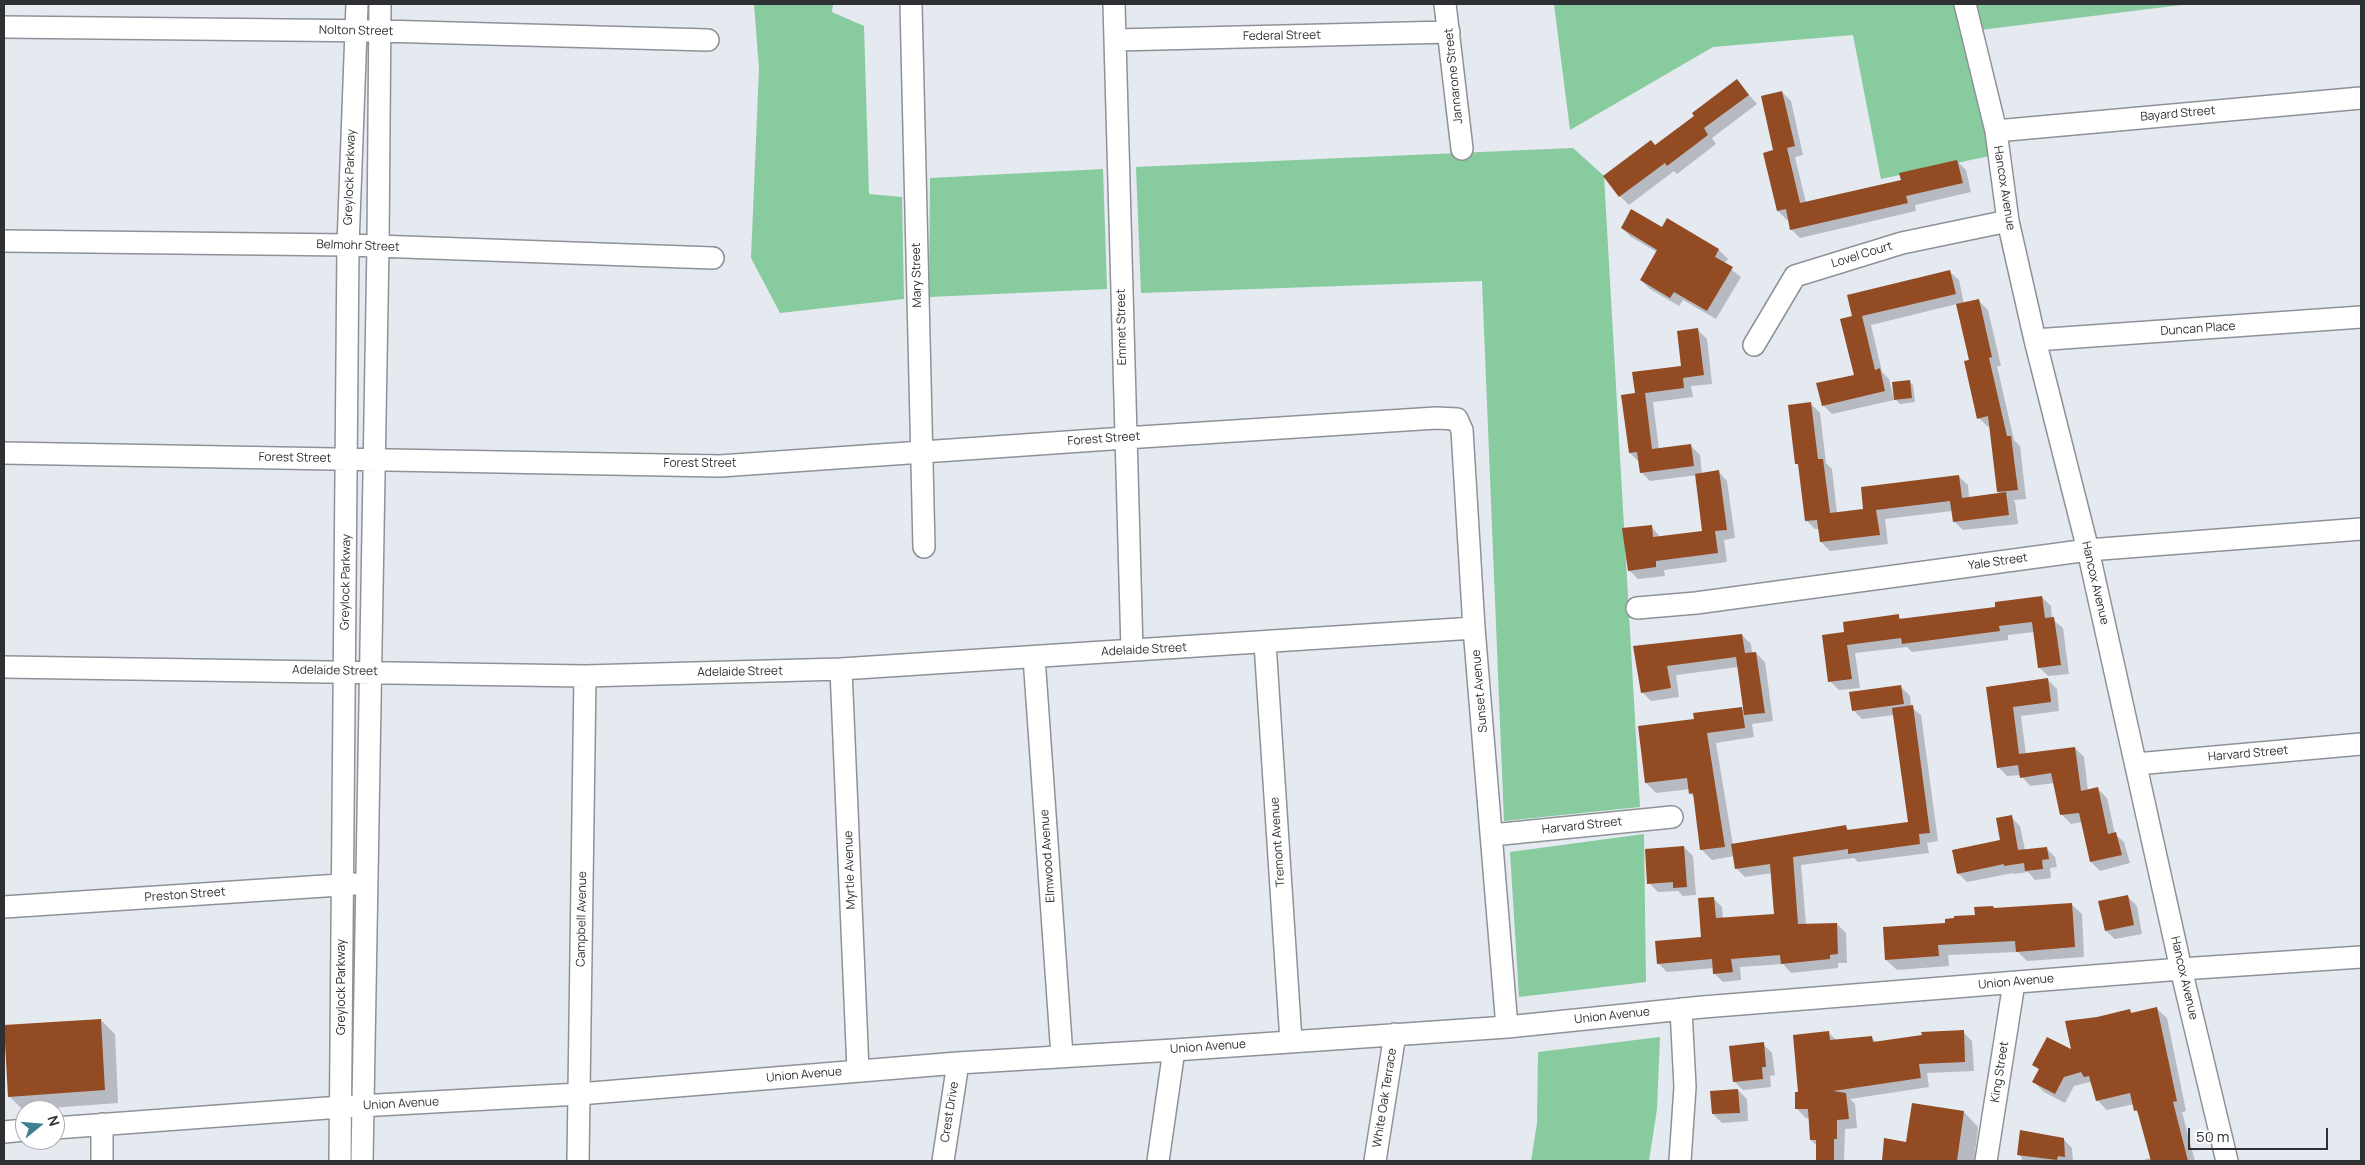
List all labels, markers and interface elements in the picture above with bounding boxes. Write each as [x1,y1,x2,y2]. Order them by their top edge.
street label: Nolton Street [319,23,393,39]
street label: Jannarone Street [1442,27,1466,125]
street label: Federal Street [1243,28,1321,44]
street label: Bayard Street [2140,104,2216,124]
street label: Greylock Parkway [341,129,359,225]
street label: Hancox Avenue [1990,145,2018,231]
street label: Belmohr Street [316,237,400,255]
street label: Lovel Court [1830,239,1894,271]
street label: Mary Street [909,242,925,308]
street label: Emmet Street [1114,289,1130,365]
street label: Duncan Place [2160,319,2236,339]
street label: Forest Street [1067,429,1141,449]
street label: Forest Street [258,450,332,466]
street label: Forest Street [664,457,736,471]
street label: Greylock Parkway [338,534,354,630]
street label: Hancox Avenue [2078,540,2112,626]
street label: Yale Street [1967,551,2029,573]
street label: Adelaide Street [1101,641,1187,659]
street label: Sunset Avenue [1469,649,1491,733]
street label: Adelaide Street [292,663,378,679]
street label: Adelaide Street [697,664,783,680]
street label: Harvard Street [2207,743,2289,765]
street label: Tremont Avenue [1268,796,1288,888]
street label: Elmwood Avenue [1038,809,1058,903]
street label: Harvard Street [1541,815,1623,837]
street label: Myrtle Avenue [841,830,859,910]
street label: Campbell Avenue [574,871,590,967]
street label: Preston Street [144,885,226,905]
street label: Hancox Avenue [2167,935,2201,1021]
street label: Greylock Parkway [335,939,349,1035]
street label: Union Avenue [1977,972,2055,992]
street label: Union Avenue [1573,1005,1651,1027]
street label: Union Avenue [1170,1037,1246,1057]
street label: King Street [1988,1040,2012,1104]
street label: White Oak Terrace [1370,1047,1400,1149]
street label: Union Avenue [765,1065,843,1085]
street label: Crest Drive [938,1081,962,1143]
street label: Union Avenue [363,1095,439,1113]
north arrow [15,1100,65,1150]
text: N [43,1113,64,1128]
scale bar [2190,1118,2330,1150]
text: 50 m [2196,1126,2230,1147]

